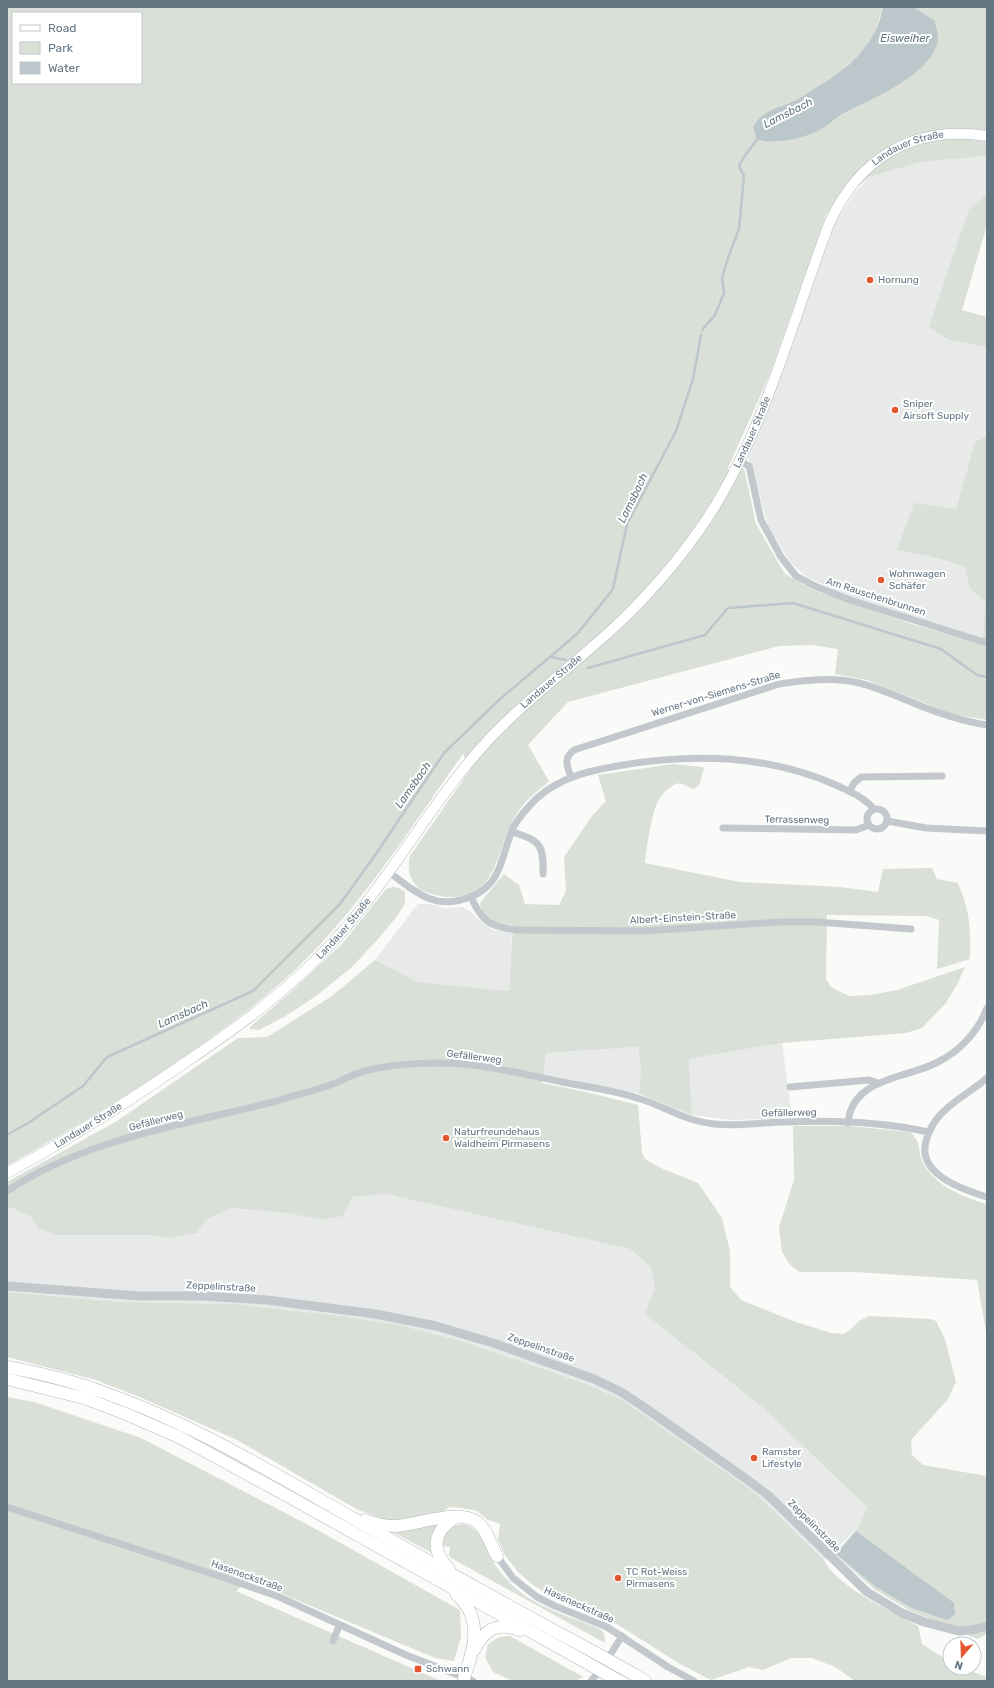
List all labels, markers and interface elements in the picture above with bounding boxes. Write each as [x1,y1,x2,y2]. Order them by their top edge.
legend [12,12,142,84]
text: Road [48,21,76,35]
water label: Eisweiher [880,32,930,45]
text: Park [48,41,74,55]
text: Water [48,61,80,75]
water label: Lamsbach [761,95,815,131]
street label: Landauer Straße [869,129,945,168]
place label: Hornung [878,274,919,286]
marker: Hornung [865,275,875,285]
street label: Landauer Straße [731,394,773,470]
place label: Sniper Airsoft Supply [903,398,969,422]
marker: Sniper Airsoft Supply [890,405,900,415]
water label: Lamsbach [615,471,651,525]
place label: Wohnwagen Schäfer [889,568,946,592]
street label: Am Rauschenbrunnen [825,575,927,619]
marker: Wohnwagen Schäfer [876,575,886,585]
street label: Landauer Straße [518,652,585,711]
street label: Werner-von-Siemens-Straße [650,669,782,719]
water label: Lamsbach [392,759,434,811]
street label: Terrassenweg [765,813,829,827]
street label: Landauer Straße [314,895,374,962]
street label: Albert-Einstein-Straße [630,909,737,927]
water label: Lamsbach [156,997,210,1031]
street label: Gefällerweg [446,1048,502,1066]
street label: Landauer Straße [52,1100,125,1151]
street label: Gefällerweg [761,1107,817,1119]
street label: Gefällerweg [128,1108,184,1134]
place label: Naturfreundehaus Waldheim Pirmasens [454,1126,550,1150]
marker: Naturfreundehaus Waldheim Pirmasens [441,1133,451,1143]
street label: Zeppelinstraße [186,1279,256,1295]
street label: Zeppelinstraße [506,1331,576,1365]
place label: Ramster Lifestyle [762,1446,802,1470]
marker: Ramster Lifestyle [749,1453,759,1463]
street label: Zeppelinstraße [785,1497,843,1555]
street label: Haseneckstraße [210,1557,285,1595]
place label: TC Rot-Weiss Pirmasens [626,1566,687,1590]
marker: TC Rot-Weiss Pirmasens [613,1573,623,1583]
street label: Haseneckstraße [542,1584,616,1626]
north arrow [942,1636,982,1676]
text: N [953,1658,965,1672]
place label: Schwann [426,1663,469,1675]
marker: Schwann [413,1664,423,1674]

